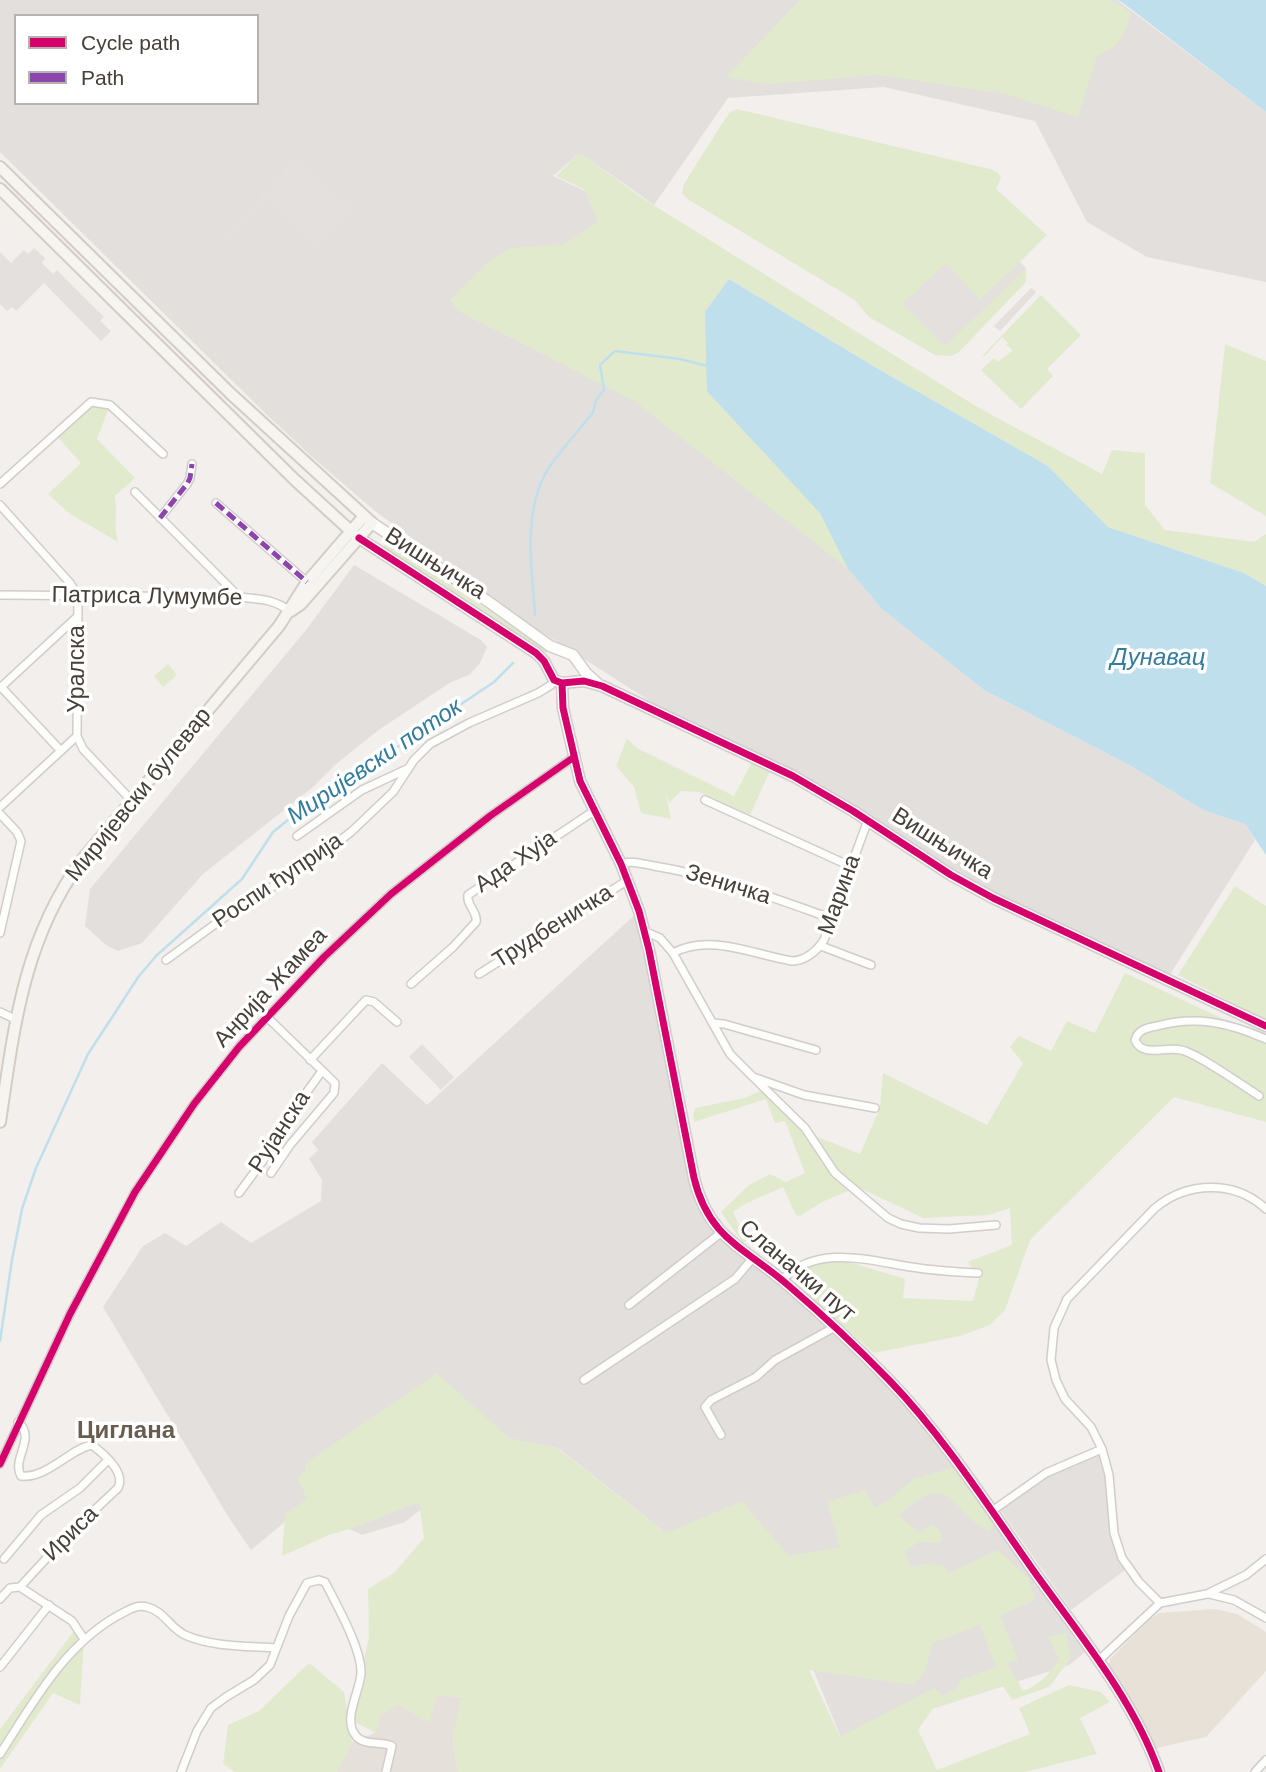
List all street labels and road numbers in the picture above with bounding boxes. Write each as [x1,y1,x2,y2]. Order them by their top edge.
street label: Вишњичка [380,522,490,606]
street label: Патриса Лумумбе [51,582,243,612]
street label: Уралска [64,625,92,713]
street label: Миријевски булевар [60,702,218,888]
street label: Вишњичка [887,802,997,886]
street label: Ада Хуја [470,825,562,899]
street label: Роспи ћуприја [208,827,348,935]
street label: Марина [813,851,867,939]
street label: Зеничка [682,859,774,911]
street label: Трудбеничка [488,879,618,975]
street label: Анрија Жамеа [209,922,333,1054]
street label: Рујанска [243,1086,317,1178]
street label: Сланачки пут [733,1214,861,1328]
street label: Ириса [38,1501,104,1567]

